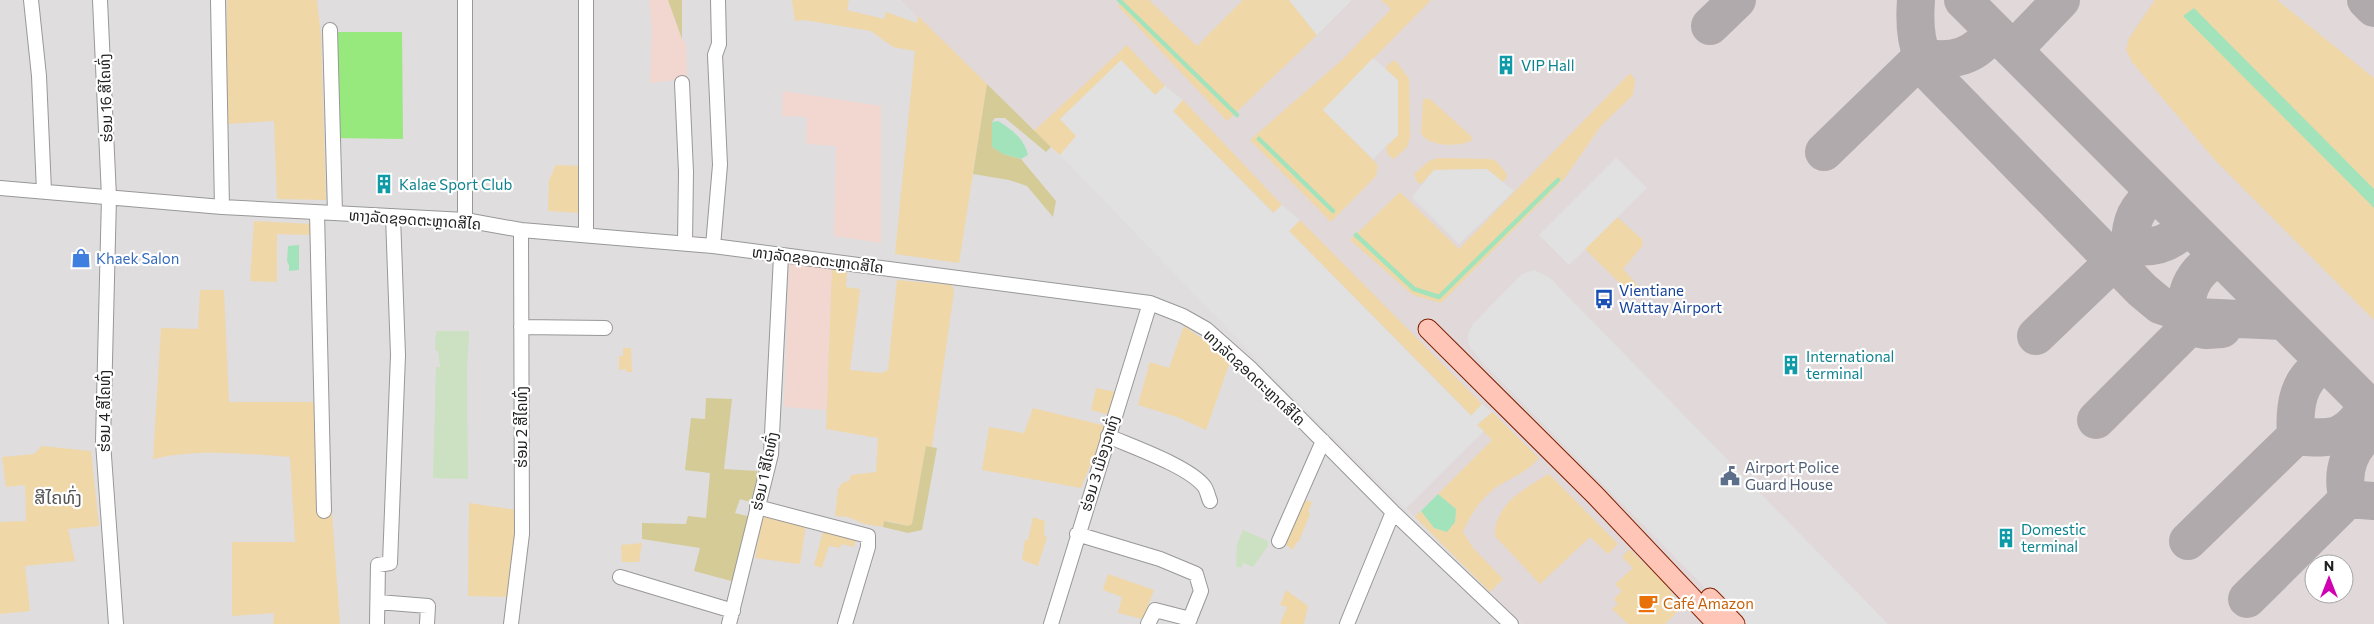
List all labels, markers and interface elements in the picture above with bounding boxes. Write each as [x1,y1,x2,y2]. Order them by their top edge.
street label: ຮ່ອມ 16 ສີໄຄທົ່ງ [93,53,116,143]
building icon: VIP Hall [1495,54,1517,76]
place label: VIP Hall [1521,56,1574,74]
building icon: Kalae Sport Club [373,173,395,195]
place label: Kalae Sport Club [399,175,512,193]
street label: ທາງລັດຊອດຕະຫຼາດສີໄຄ [348,205,482,234]
street label: ທາງລັດຊອດຕະຫຼາດສີໄຄ [751,242,885,277]
shop icon: Khaek Salon [70,247,92,269]
place label: Khaek Salon [96,249,179,267]
place label: Vientiane Wattay Airport [1619,281,1722,316]
bus stop icon: Vientiane Wattay Airport [1593,288,1615,310]
street label: ທາງລັດຊອດຕະຫຼາດສີໄຄ [1200,325,1310,429]
place label: International terminal [1806,347,1894,382]
building icon: International terminal [1780,354,1802,376]
street label: ຮ່ອມ 4 ສີໄຄທົ່ງ [94,370,113,452]
street label: ຮ່ອມ 2 ສີໄຄທົ່ງ [511,386,530,468]
street label: ຮ່ອມ 3 ເມືອງວາທົ່ງ [1075,412,1122,513]
street label: ຮ່ອມ 1 ສີໄຄທົ່ງ [746,430,781,512]
place label: Airport Police Guard House [1745,458,1839,493]
public building icon: Airport Police Guard House [1719,465,1741,487]
district label: ສີໄຄທົ່ງ [34,485,82,508]
place label: Domestic terminal [2021,520,2086,555]
building icon: Domestic terminal [1995,527,2017,549]
north arrow [2304,554,2354,604]
text: N [2324,557,2334,574]
cafe icon: Café Amazon [1637,592,1659,614]
place label: Café Amazon [1663,594,1754,612]

